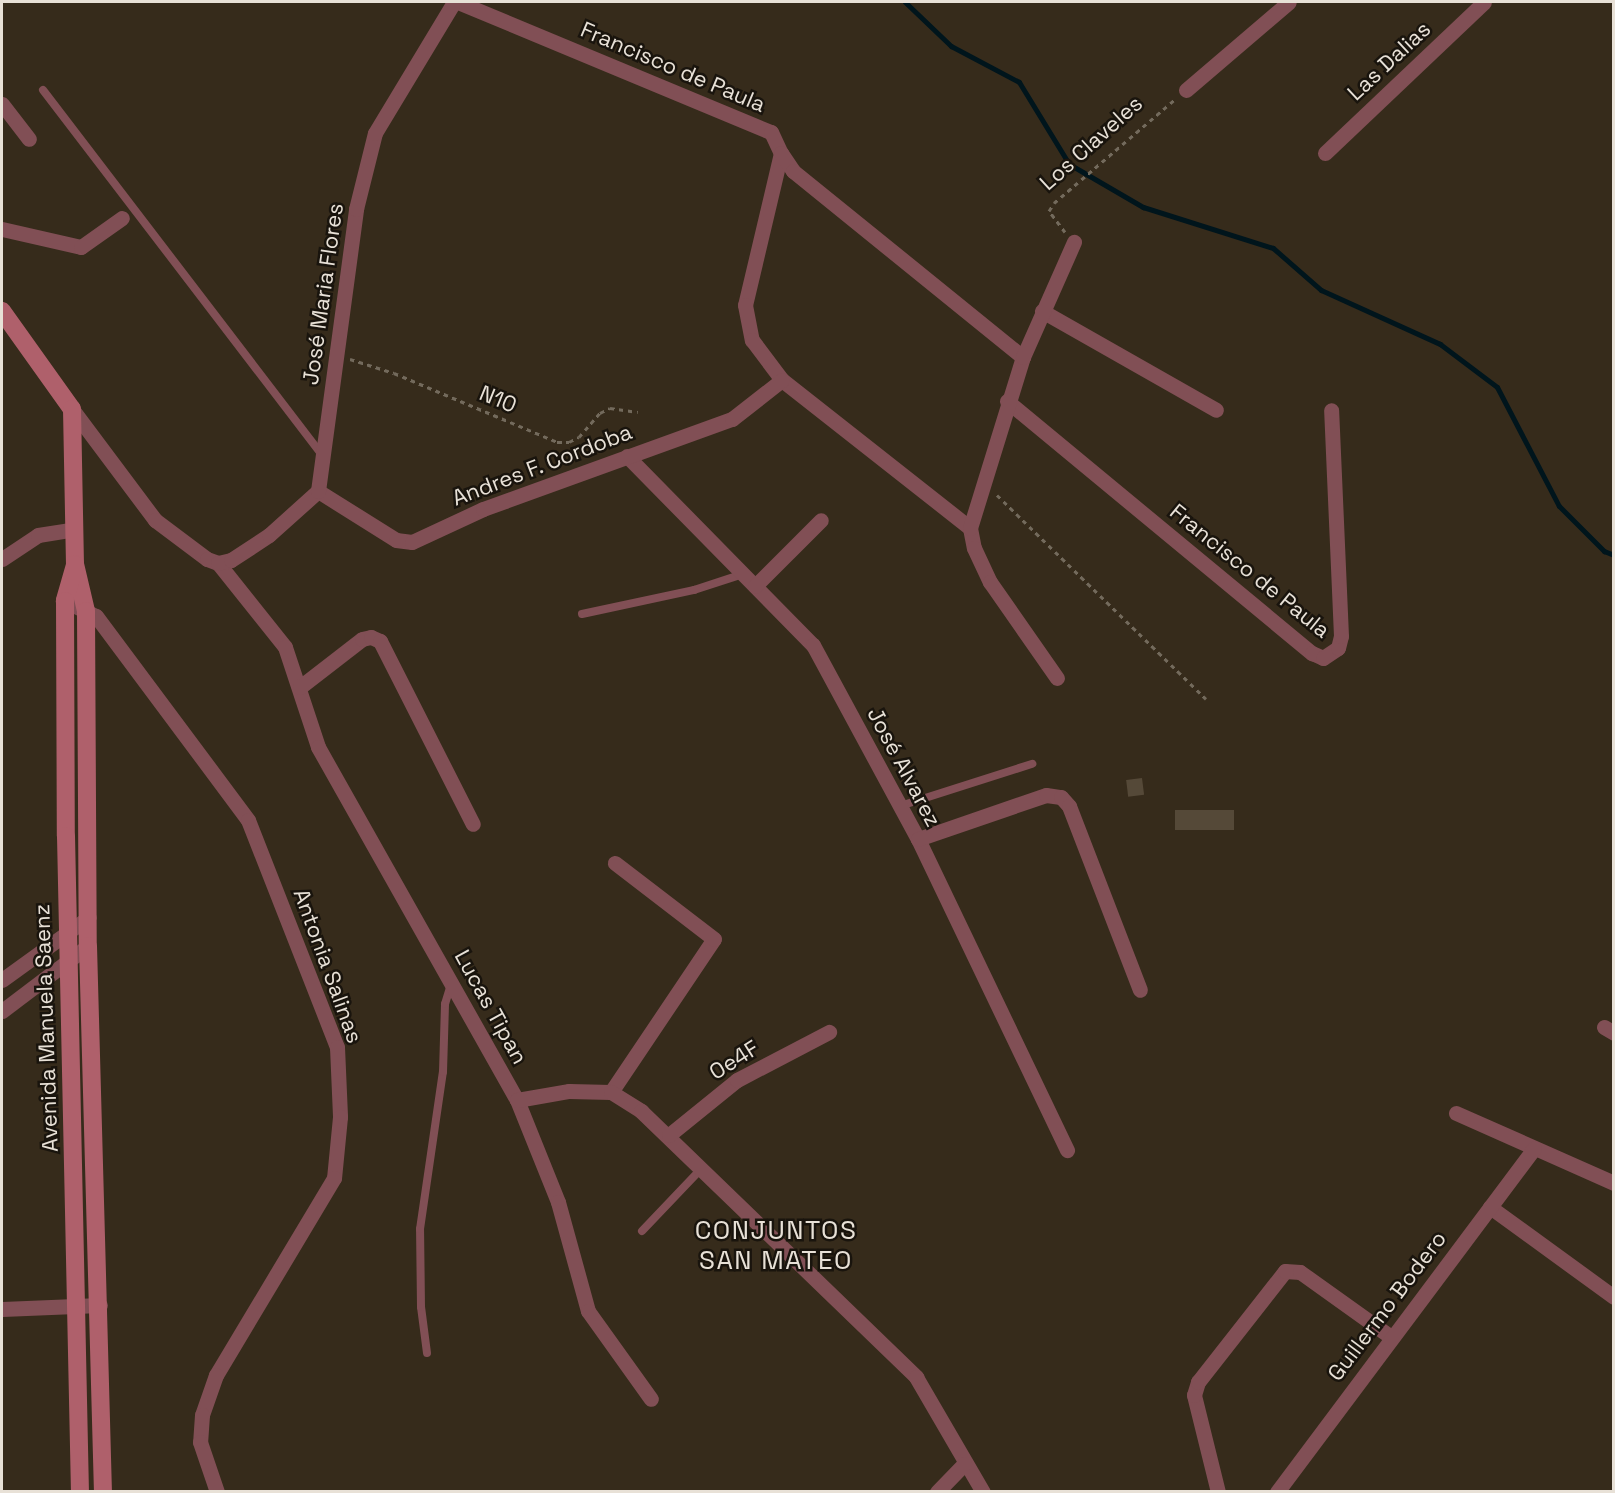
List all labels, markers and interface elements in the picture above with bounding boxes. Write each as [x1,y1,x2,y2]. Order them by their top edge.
street label: Francisco de Paula [577,16,769,118]
street label: Las Dalias [1342,16,1436,106]
street label: Los Claveles [1034,90,1148,196]
street label: José Maria Flores [297,201,349,387]
street label: N10 [475,380,521,418]
street label: Andres F. Cordoba [448,418,636,512]
street label: Francisco de Paula [1165,498,1335,644]
street label: José Alvarez [861,703,947,831]
street label: Antonia Salinas [288,885,368,1047]
street label: Avenida Manuela Saenz [28,903,64,1153]
street label: Lucas Tipan [449,945,533,1069]
street label: Oe4F [704,1035,764,1085]
district label: CONJUNTOS SAN MATEO [695,1215,857,1276]
street label: Guillermo Bodero [1322,1226,1452,1386]

